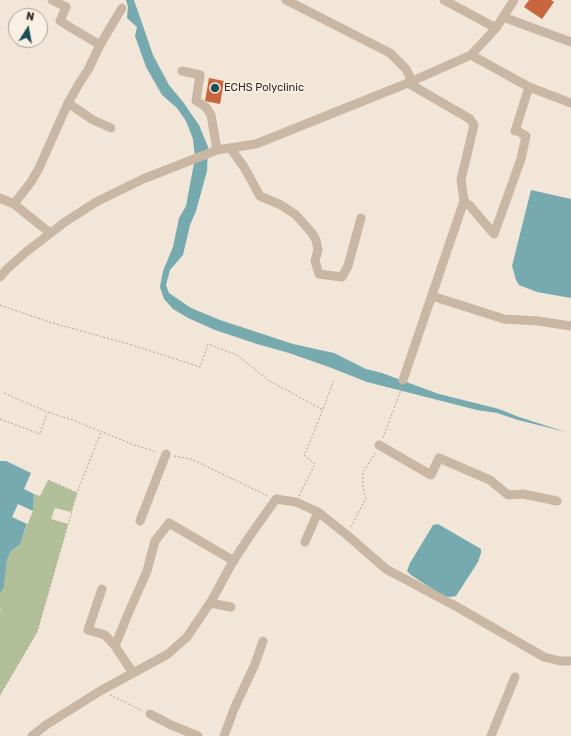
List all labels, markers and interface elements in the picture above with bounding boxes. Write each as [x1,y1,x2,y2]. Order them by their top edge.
north arrow [8,8,48,48]
text: N [25,10,35,24]
place label: ECHS Polyclinic [224,81,304,95]
marker: ECHS Polyclinic [209,82,221,94]

